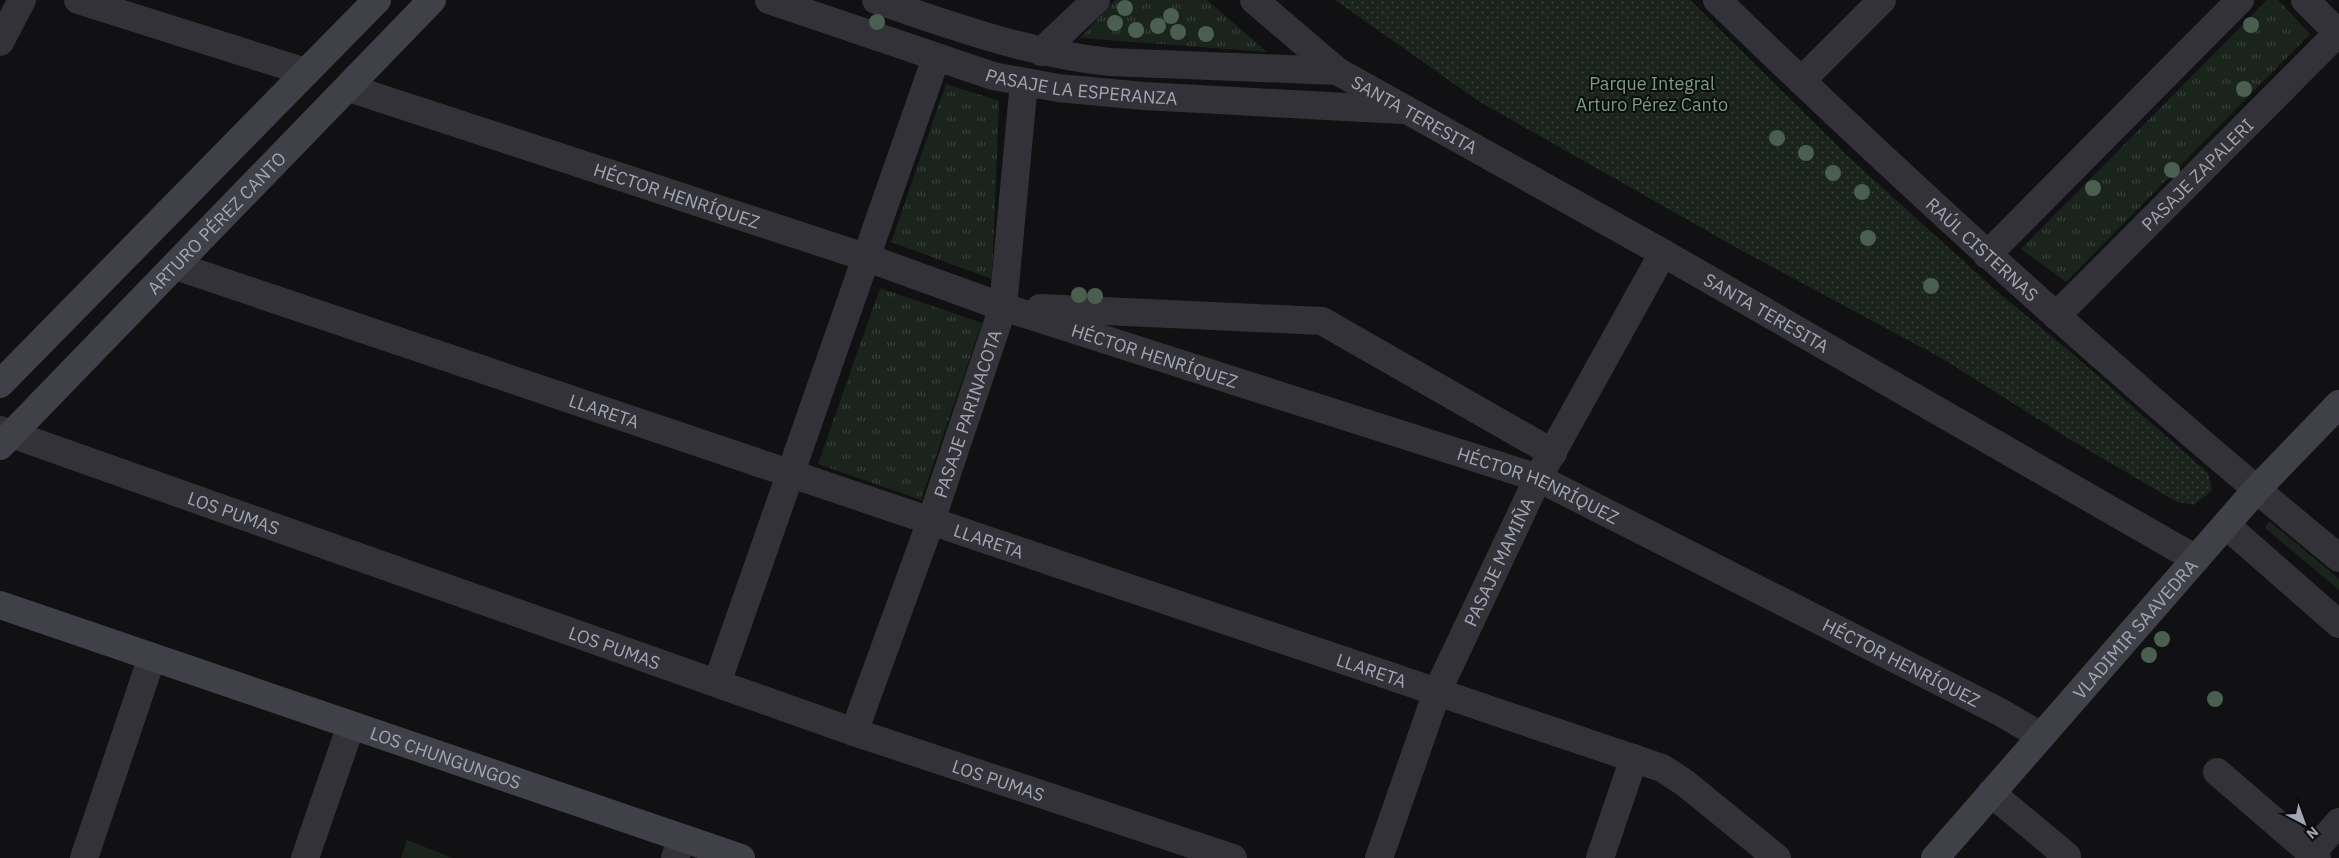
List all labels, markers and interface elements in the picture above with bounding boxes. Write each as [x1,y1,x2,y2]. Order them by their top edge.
street label: PASAJE LA ESPERANZA [983,63,1179,109]
street label: SANTA TERESITA [1347,70,1482,159]
park label: Parque Integral Arturo Pérez Canto [1576,72,1728,116]
street label: PASAJE ZAPALERI [2136,113,2258,235]
street label: ARTURO PÉREZ CANTO [142,146,291,299]
street label: HÉCTOR HENRÍQUEZ [591,157,763,233]
street label: RAÚL CISTERNAS [1921,192,2043,306]
street label: SANTA TERESITA [1700,267,1834,358]
street label: HÉCTOR HENRÍQUEZ [1069,318,1241,393]
street label: PASAJE PARINACOTA [928,326,1006,501]
street label: LLARETA [566,388,643,433]
street label: HÉCTOR HENRÍQUEZ [1454,441,1623,529]
street label: LOS PUMAS [185,486,283,539]
street label: PASAJE MAMIÑA [1458,493,1539,630]
street label: LLARETA [951,518,1027,563]
street label: VLADIMIR SAAVEDRA [2067,554,2202,704]
street label: HÉCTOR HENRÍQUEZ [1819,613,1984,712]
street label: LOS PUMAS [566,621,664,674]
street label: LLARETA [1334,647,1410,693]
street label: LOS CHUNGUNGOS [367,721,524,794]
street label: LOS PUMAS [949,754,1047,806]
north arrow [2279,798,2329,848]
text: N [2303,823,2322,843]

